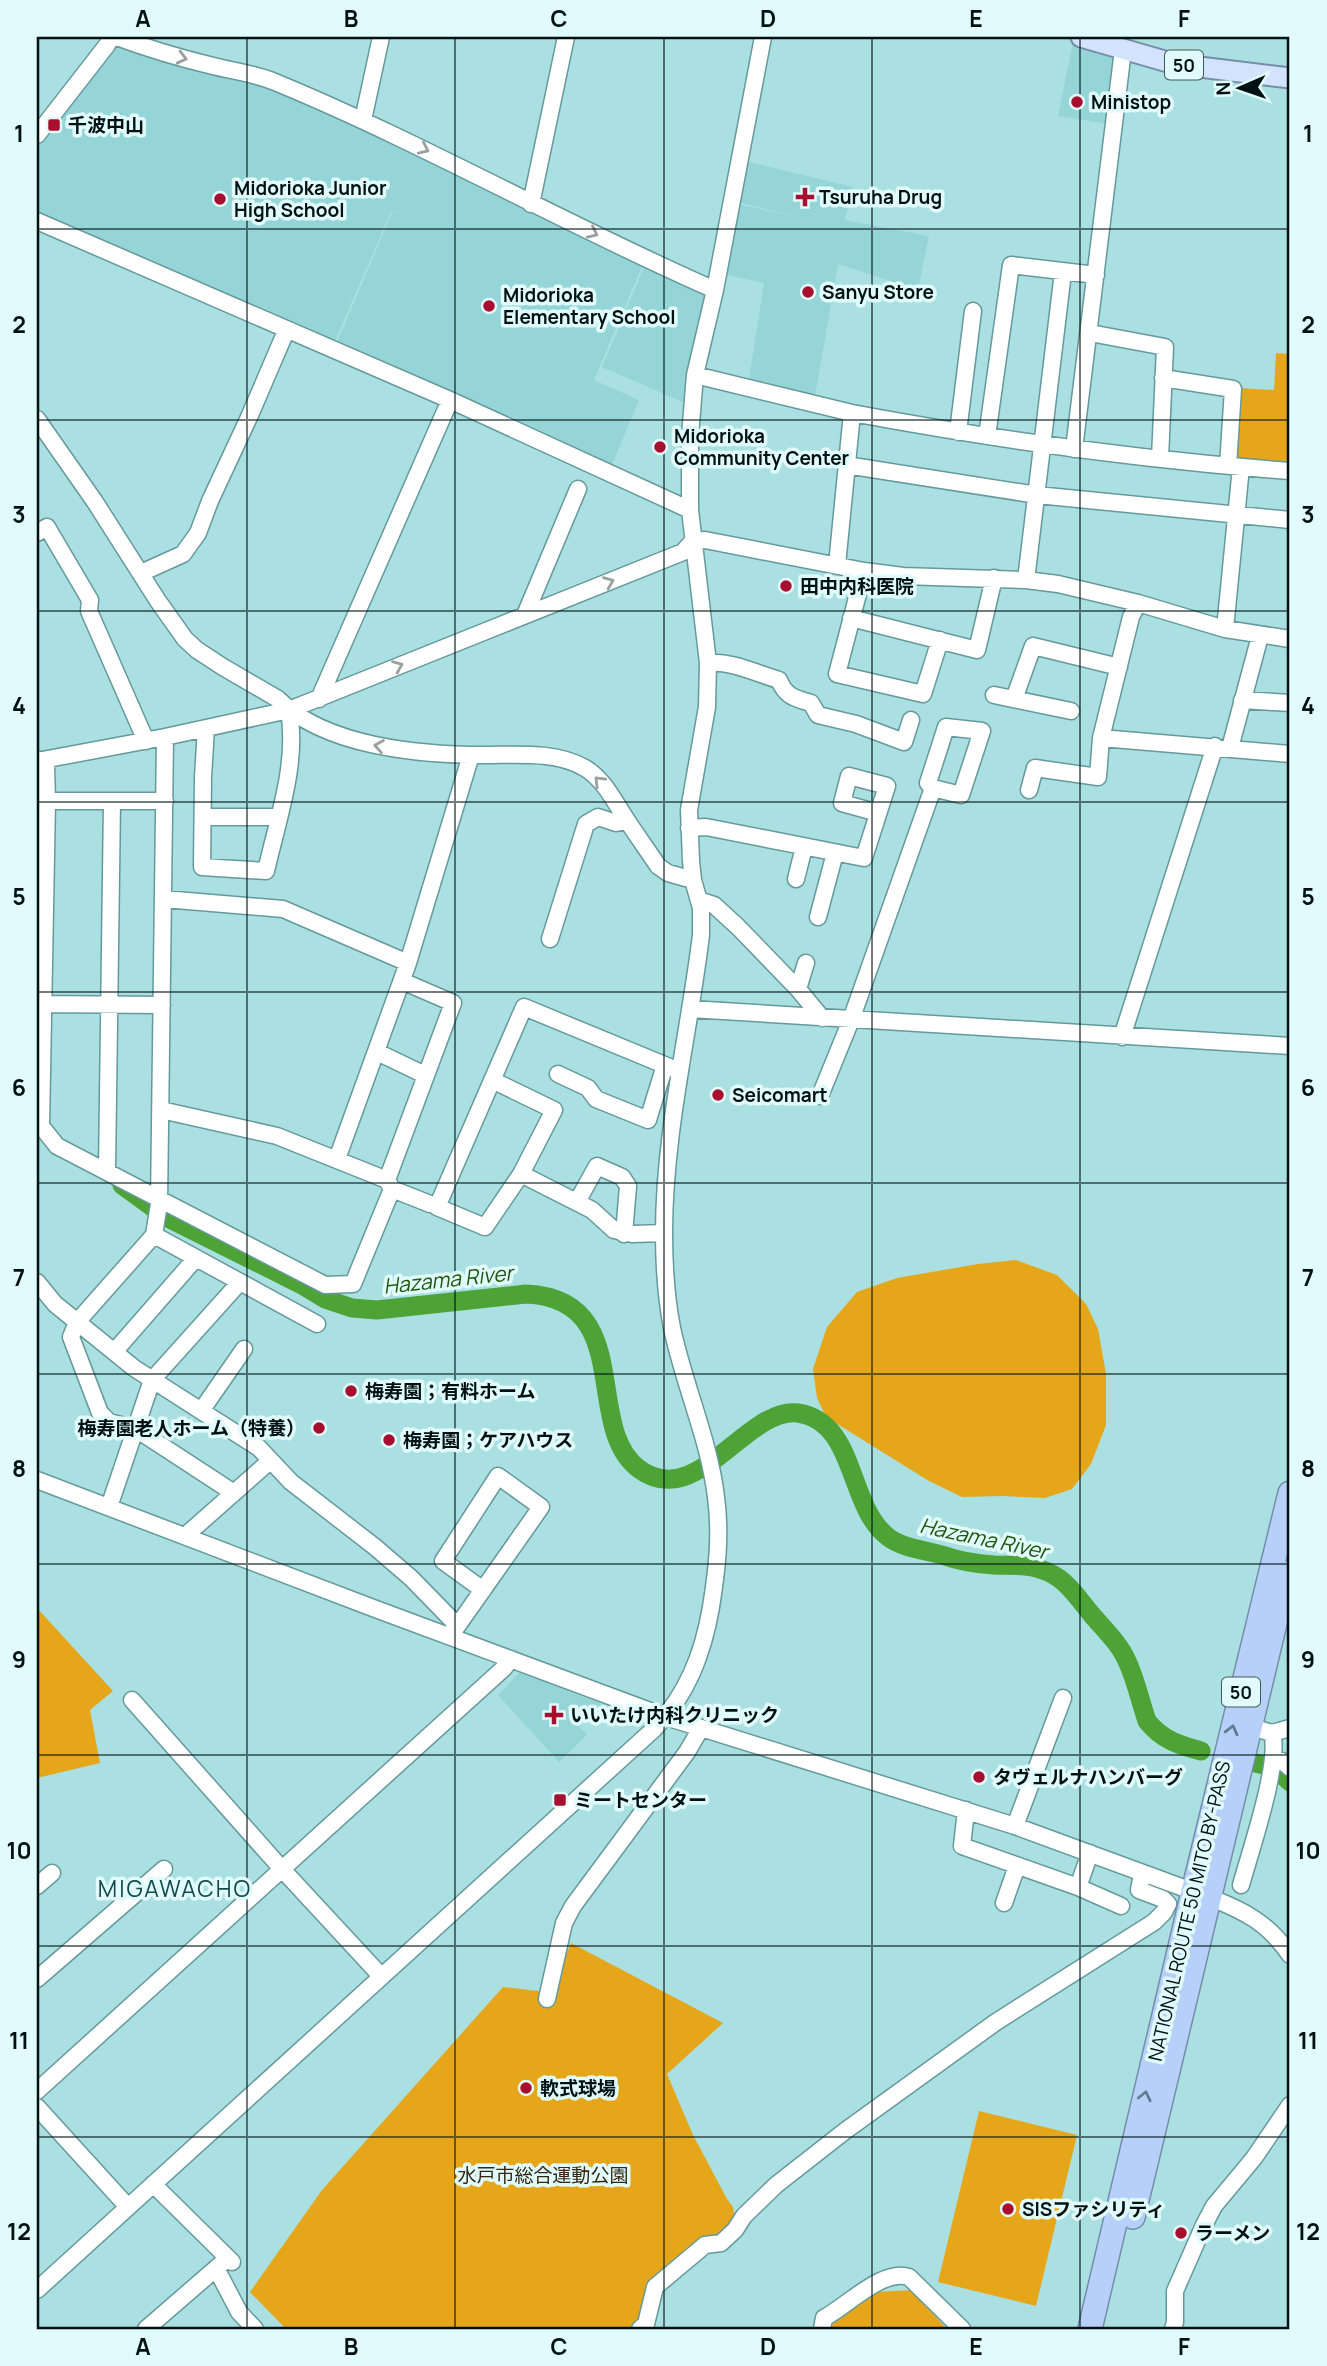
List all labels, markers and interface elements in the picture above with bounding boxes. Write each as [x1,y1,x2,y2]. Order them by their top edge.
text: A [135,2,151,34]
text: B [344,2,358,34]
text: C [551,2,568,34]
text: D [760,2,776,34]
text: E [969,2,983,34]
text: F [1178,2,1190,34]
one-way arrow [176,50,188,64]
road number: 50 [1165,51,1203,80]
north arrow [1204,52,1274,122]
text: N [1210,81,1236,96]
place label: Ministop [1091,89,1171,115]
marker: Ministop [1069,94,1085,110]
place label: 千波中山 [68,112,144,138]
text: 1 [14,117,24,149]
marker: 千波中山 [46,117,62,133]
text: 1 [1303,117,1313,149]
one-way arrow [417,141,429,155]
place label: Midorioka Junior High School [234,175,387,223]
place label: Tsuruha Drug [819,184,942,210]
marker: Tsuruha Drug [797,189,813,205]
marker: Midorioka Junior High School [212,191,228,207]
one-way arrow [586,225,598,239]
place label: Sanyu Store [822,279,934,305]
place label: Midorioka Elementary School [503,282,676,330]
marker: Sanyu Store [800,284,816,300]
marker: Midorioka Elementary School [481,298,497,314]
text: 2 [12,308,26,340]
text: 2 [1301,308,1315,340]
place label: Midorioka Community Center [674,423,850,471]
marker: Midorioka Community Center [652,439,668,455]
text: 3 [12,498,26,530]
text: 3 [1301,498,1315,530]
place label: 田中内科医院 [800,573,914,599]
one-way arrow [602,577,614,591]
marker: 田中内科医院 [778,578,794,594]
one-way arrow [391,661,403,675]
text: 4 [12,689,26,721]
text: 4 [1301,689,1315,721]
one-way arrow [373,739,385,754]
one-way arrow [595,777,608,790]
text: 5 [12,880,26,912]
text: 5 [1301,880,1315,912]
text: 6 [12,1071,26,1103]
text: 6 [1301,1071,1315,1103]
place label: Seicomart [732,1082,828,1108]
marker: Seicomart [710,1087,726,1103]
water label: Hazama River [382,1258,517,1300]
text: 7 [13,1261,25,1293]
text: 7 [1302,1261,1314,1293]
place label: 梅寿園；有料ホーム [365,1378,535,1404]
marker: 梅寿園；有料ホーム [343,1383,359,1399]
place label: 梅寿園老人ホーム（特養） [78,1415,305,1441]
marker: 梅寿園老人ホーム（特養） [311,1420,327,1436]
place label: 梅寿園；ケアハウス [403,1427,573,1453]
marker: 梅寿園；ケアハウス [381,1432,397,1448]
text: 8 [12,1452,26,1484]
text: 8 [1301,1452,1315,1484]
water label: Hazama River [917,1511,1053,1566]
text: 9 [12,1643,26,1675]
text: 9 [1301,1643,1315,1675]
road number: 50 [1222,1678,1260,1707]
place label: いいたけ内科クリニック [570,1702,779,1728]
marker: いいたけ内科クリニック [544,1705,564,1725]
one-way arrow [1224,1724,1238,1736]
street label: NATIONAL ROUTE 50 MITO BY-PASS [1142,1758,1236,2064]
place label: タヴェルナハンバーグ [993,1764,1183,1790]
marker: タヴェルナハンバーグ [971,1769,987,1785]
place label: ミートセンター [574,1787,707,1813]
marker: ミートセンター [552,1792,568,1808]
text: 10 [6,1834,32,1866]
text: 10 [1295,1834,1321,1866]
district label: MIGAWACHO [98,1872,252,1904]
text: 11 [9,2024,29,2056]
text: 11 [1298,2024,1318,2056]
place label: 軟式球場 [540,2075,616,2101]
marker: 軟式球場 [518,2080,534,2096]
one-way arrow [1137,2090,1151,2102]
park label: 水戸市総合運動公園 [457,2162,629,2188]
place label: SISファシリティ [1022,2196,1165,2222]
marker: SISファシリティ [1000,2201,1016,2217]
text: 12 [7,2215,31,2247]
text: 12 [1296,2215,1320,2247]
place label: ラーメン [1195,2220,1270,2246]
marker: ラーメン [1173,2225,1189,2241]
text: A [135,2330,151,2362]
text: B [344,2330,358,2362]
text: C [551,2330,568,2362]
text: D [760,2330,776,2362]
text: E [969,2330,983,2362]
text: F [1178,2330,1190,2362]

